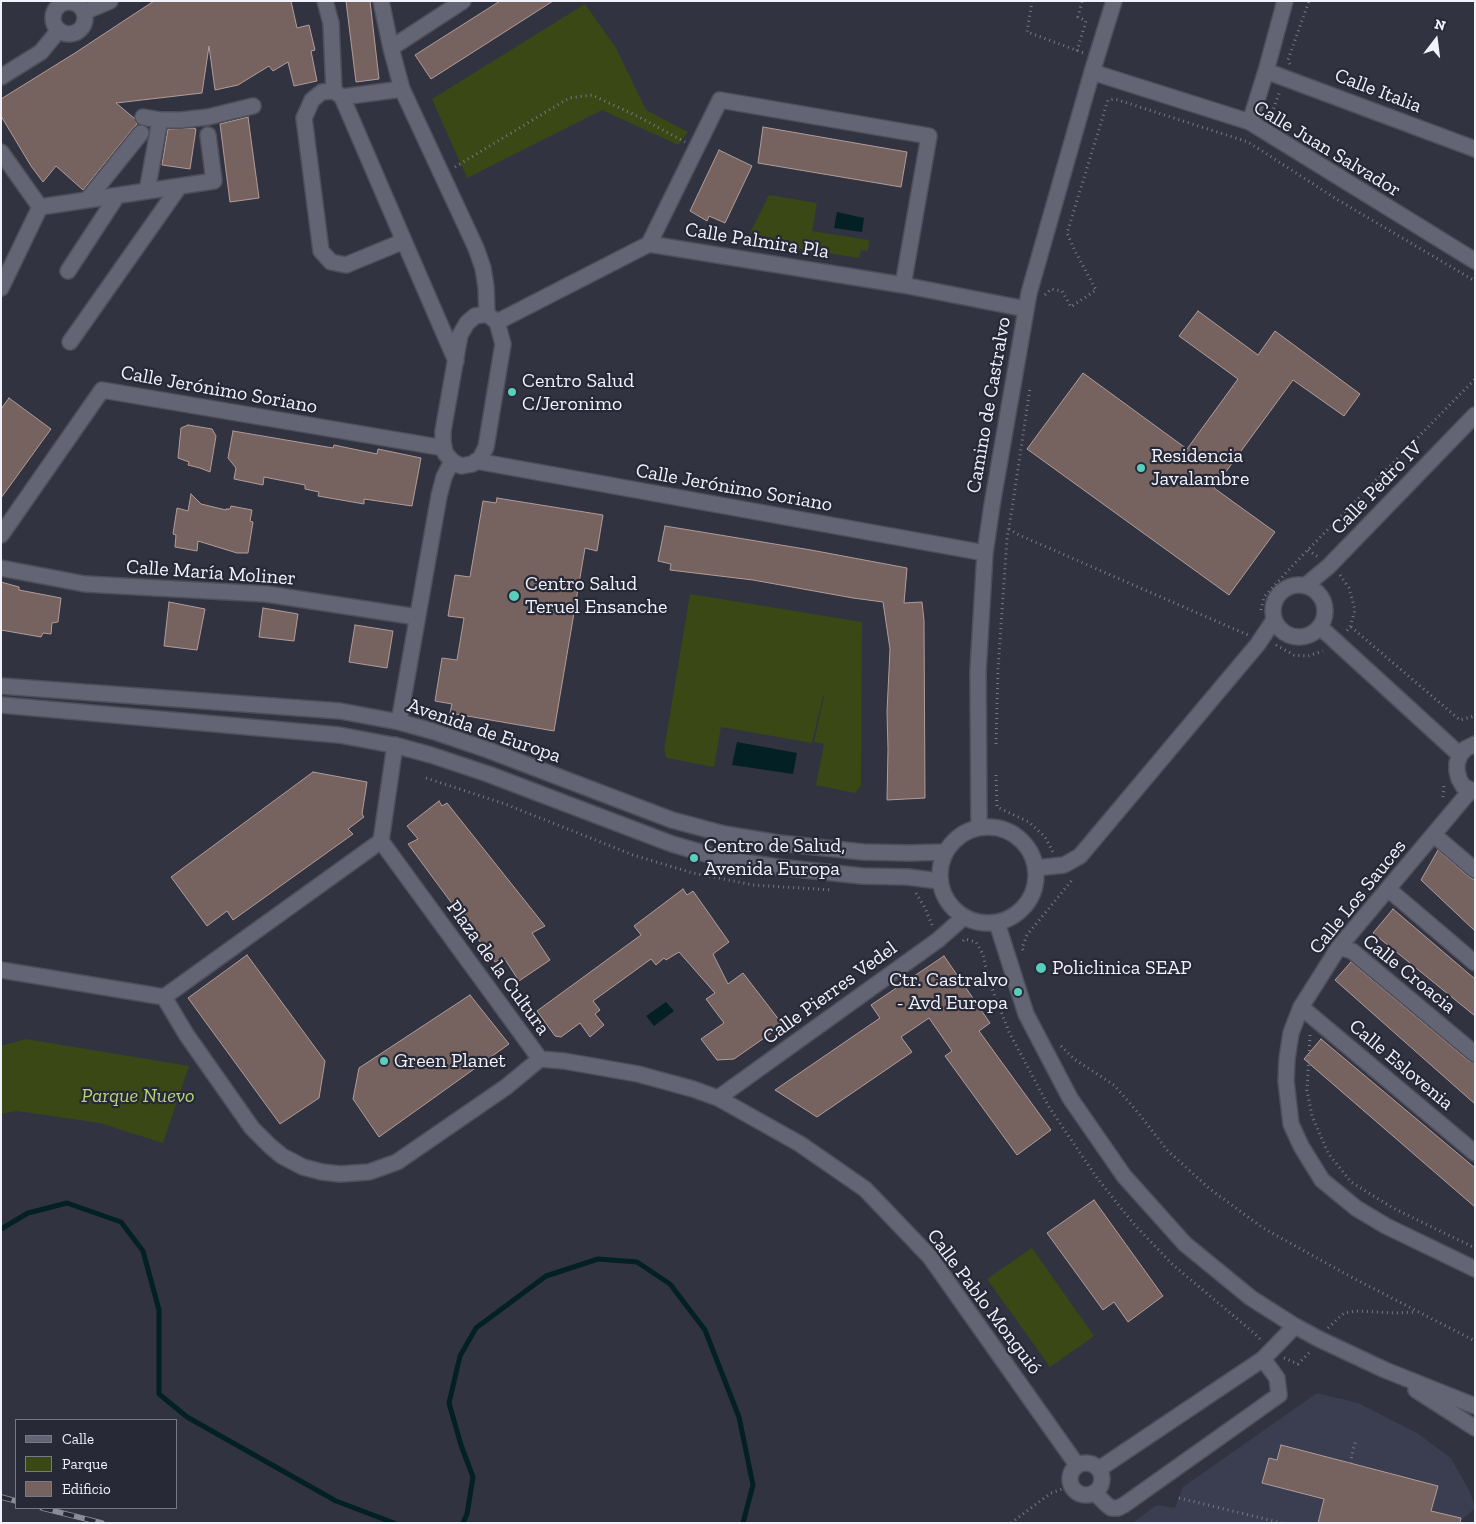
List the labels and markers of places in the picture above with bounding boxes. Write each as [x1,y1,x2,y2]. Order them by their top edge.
place label: Centro Salud C/Jeronimo [522,369,634,416]
marker: Centro Salud C/Jeronimo [506,386,518,398]
place label: Residencia Javalambre [1151,444,1249,491]
marker: Residencia Javalambre [1135,462,1147,474]
place label: Centro Salud Teruel Ensanche [525,572,667,619]
marker: Centro Salud Teruel Ensanche [507,589,521,603]
place label: Centro de Salud, Avenida Europa [704,834,845,881]
marker: Centro de Salud, Avenida Europa [688,852,700,864]
place label: Policlinica SEAP [1052,956,1192,980]
marker: Policlinica SEAP [1034,961,1048,975]
place label: Ctr. Castralvo - Avd Europa [889,968,1008,1015]
marker: Ctr. Castralvo - Avd Europa [1012,986,1024,998]
place label: Green Planet [394,1049,506,1073]
marker: Green Planet [378,1055,390,1067]

